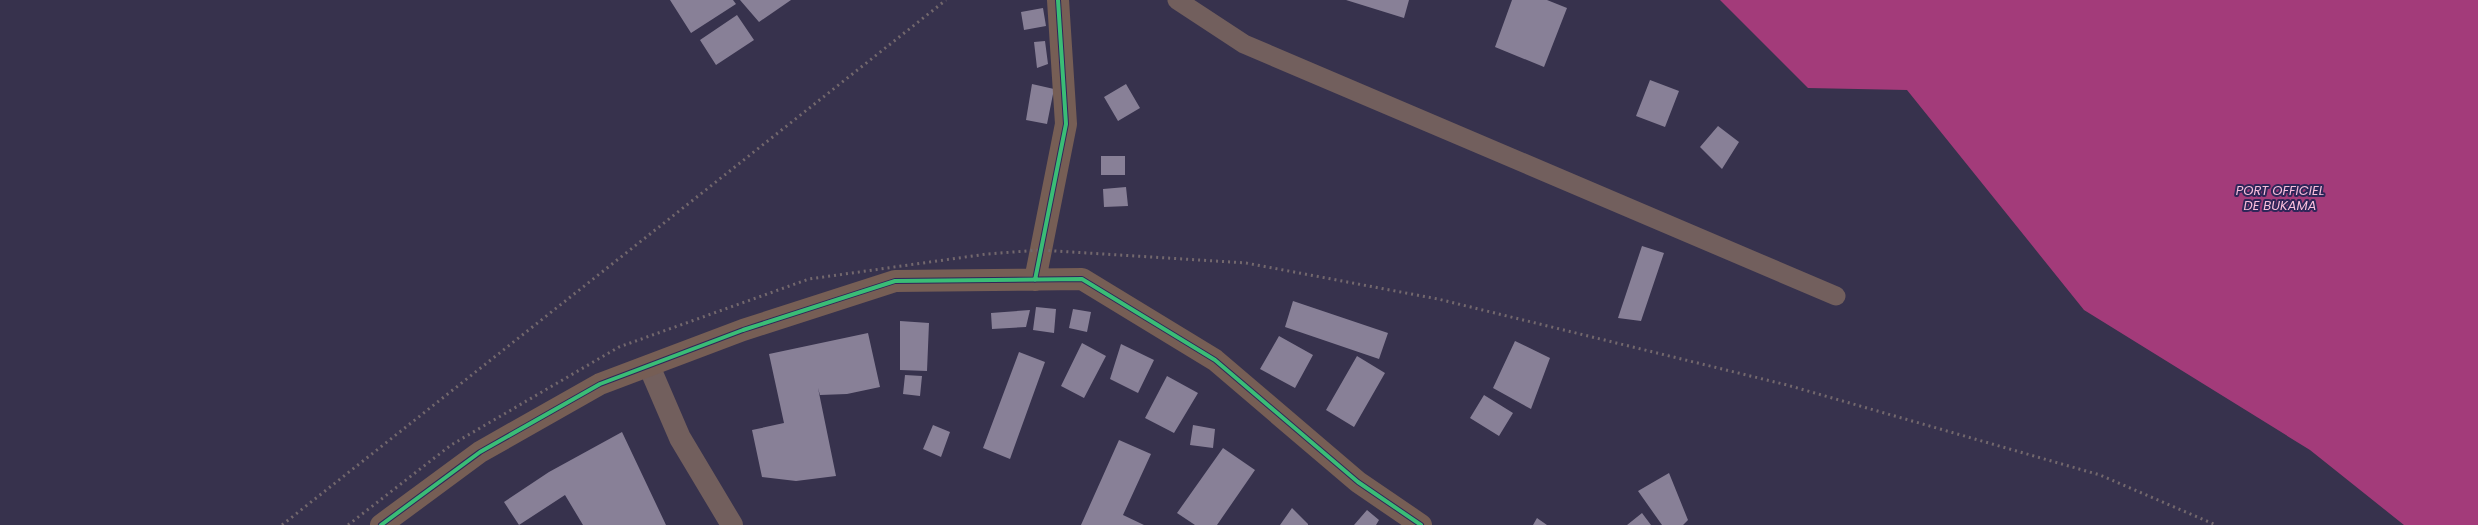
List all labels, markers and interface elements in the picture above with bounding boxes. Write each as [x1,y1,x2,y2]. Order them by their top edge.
water label: PORT OFFICIEL DE BUKAMA [2236,181,2324,215]

